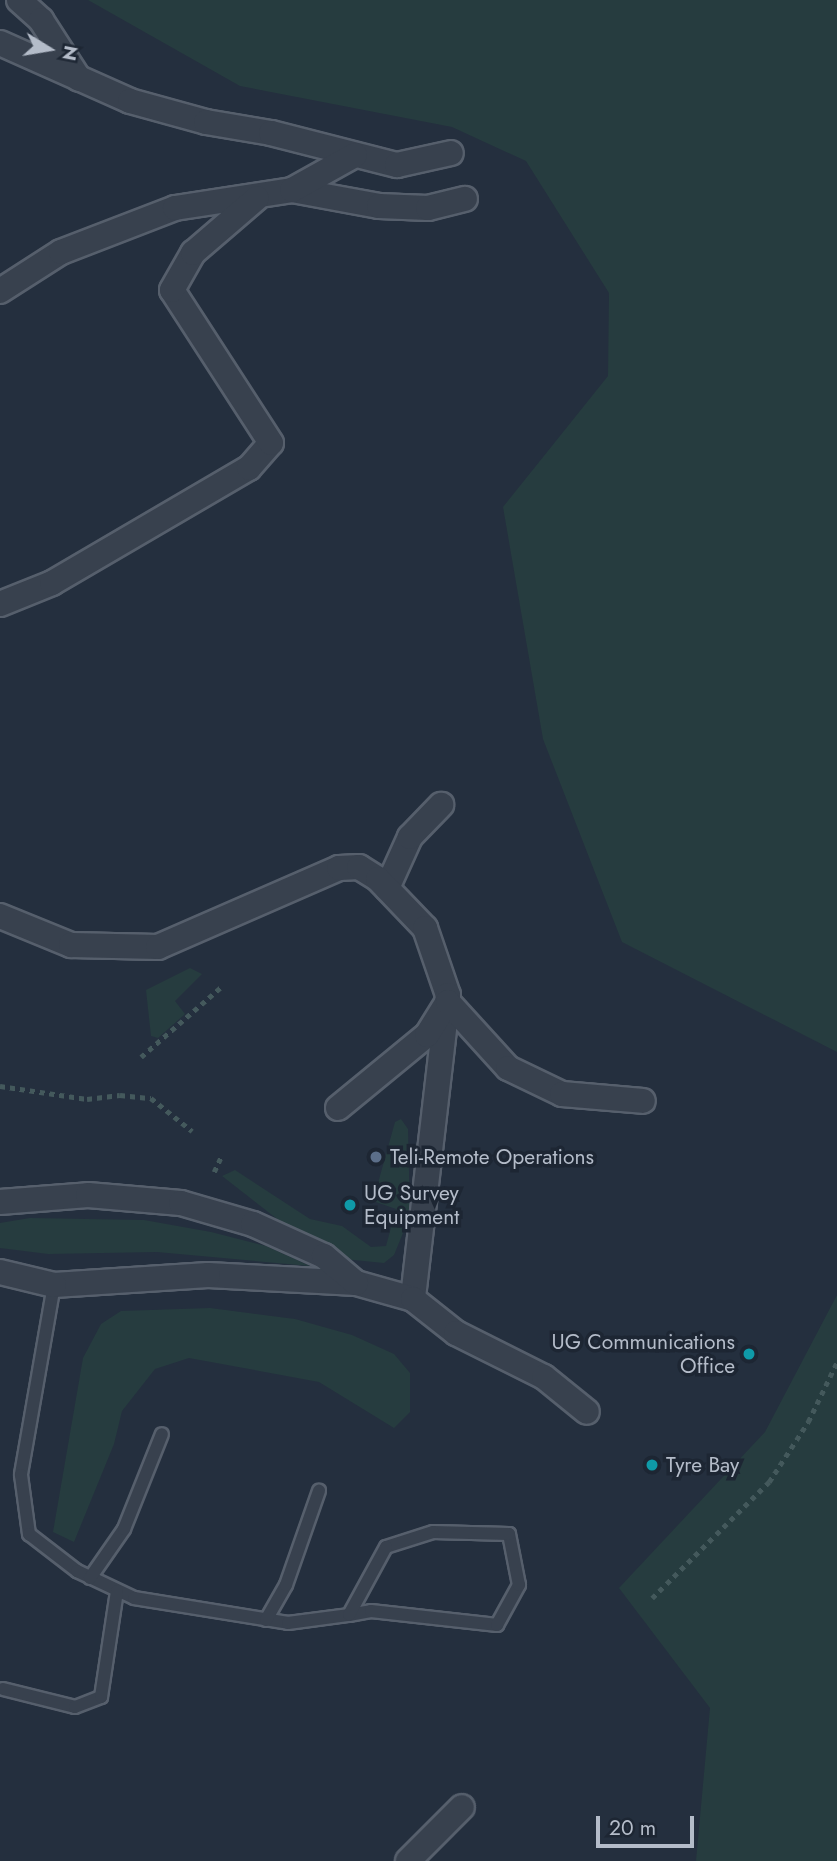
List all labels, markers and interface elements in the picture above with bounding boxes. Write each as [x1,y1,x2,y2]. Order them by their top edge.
north arrow [14,14,84,84]
text: N [55,43,85,63]
place label: Teli-Remote Operations [390,1144,594,1170]
marker: Teli-Remote Operations [368,1149,384,1165]
place label: UG Survey Equipment [364,1180,459,1230]
marker: UG Survey Equipment [342,1197,358,1213]
place label: UG Communications Office [552,1329,735,1379]
marker: UG Communications Office [741,1346,757,1362]
place label: Tyre Bay [666,1452,739,1478]
marker: Tyre Bay [644,1457,660,1473]
scale bar [599,1801,697,1845]
text: 20 m [609,1813,656,1843]

